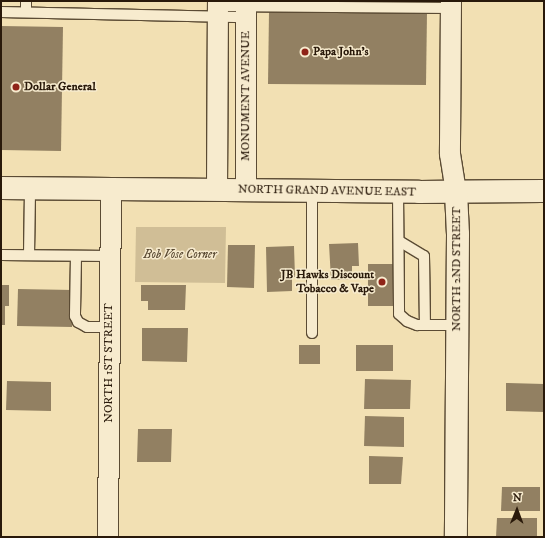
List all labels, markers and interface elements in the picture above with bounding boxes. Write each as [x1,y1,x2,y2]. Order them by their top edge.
street label: MONUMENT AVENUE [239,31,253,161]
place label: Papa John's [313,45,368,59]
marker: Papa John's [300,47,310,57]
place label: Dollar General [24,80,96,94]
marker: Dollar General [11,82,21,92]
street label: NORTH GRAND AVENUE EAST [238,182,416,200]
street label: NORTH 2ND STREET [450,207,464,331]
park label: Bob Vose Corner [144,248,216,262]
place label: JB Hawks Discount Tobacco & Vape [281,268,374,296]
marker: JB Hawks Discount Tobacco & Vape [377,277,387,287]
street label: NORTH 1ST STREET [102,303,116,423]
north arrow [497,490,537,530]
text: N [513,491,522,505]

